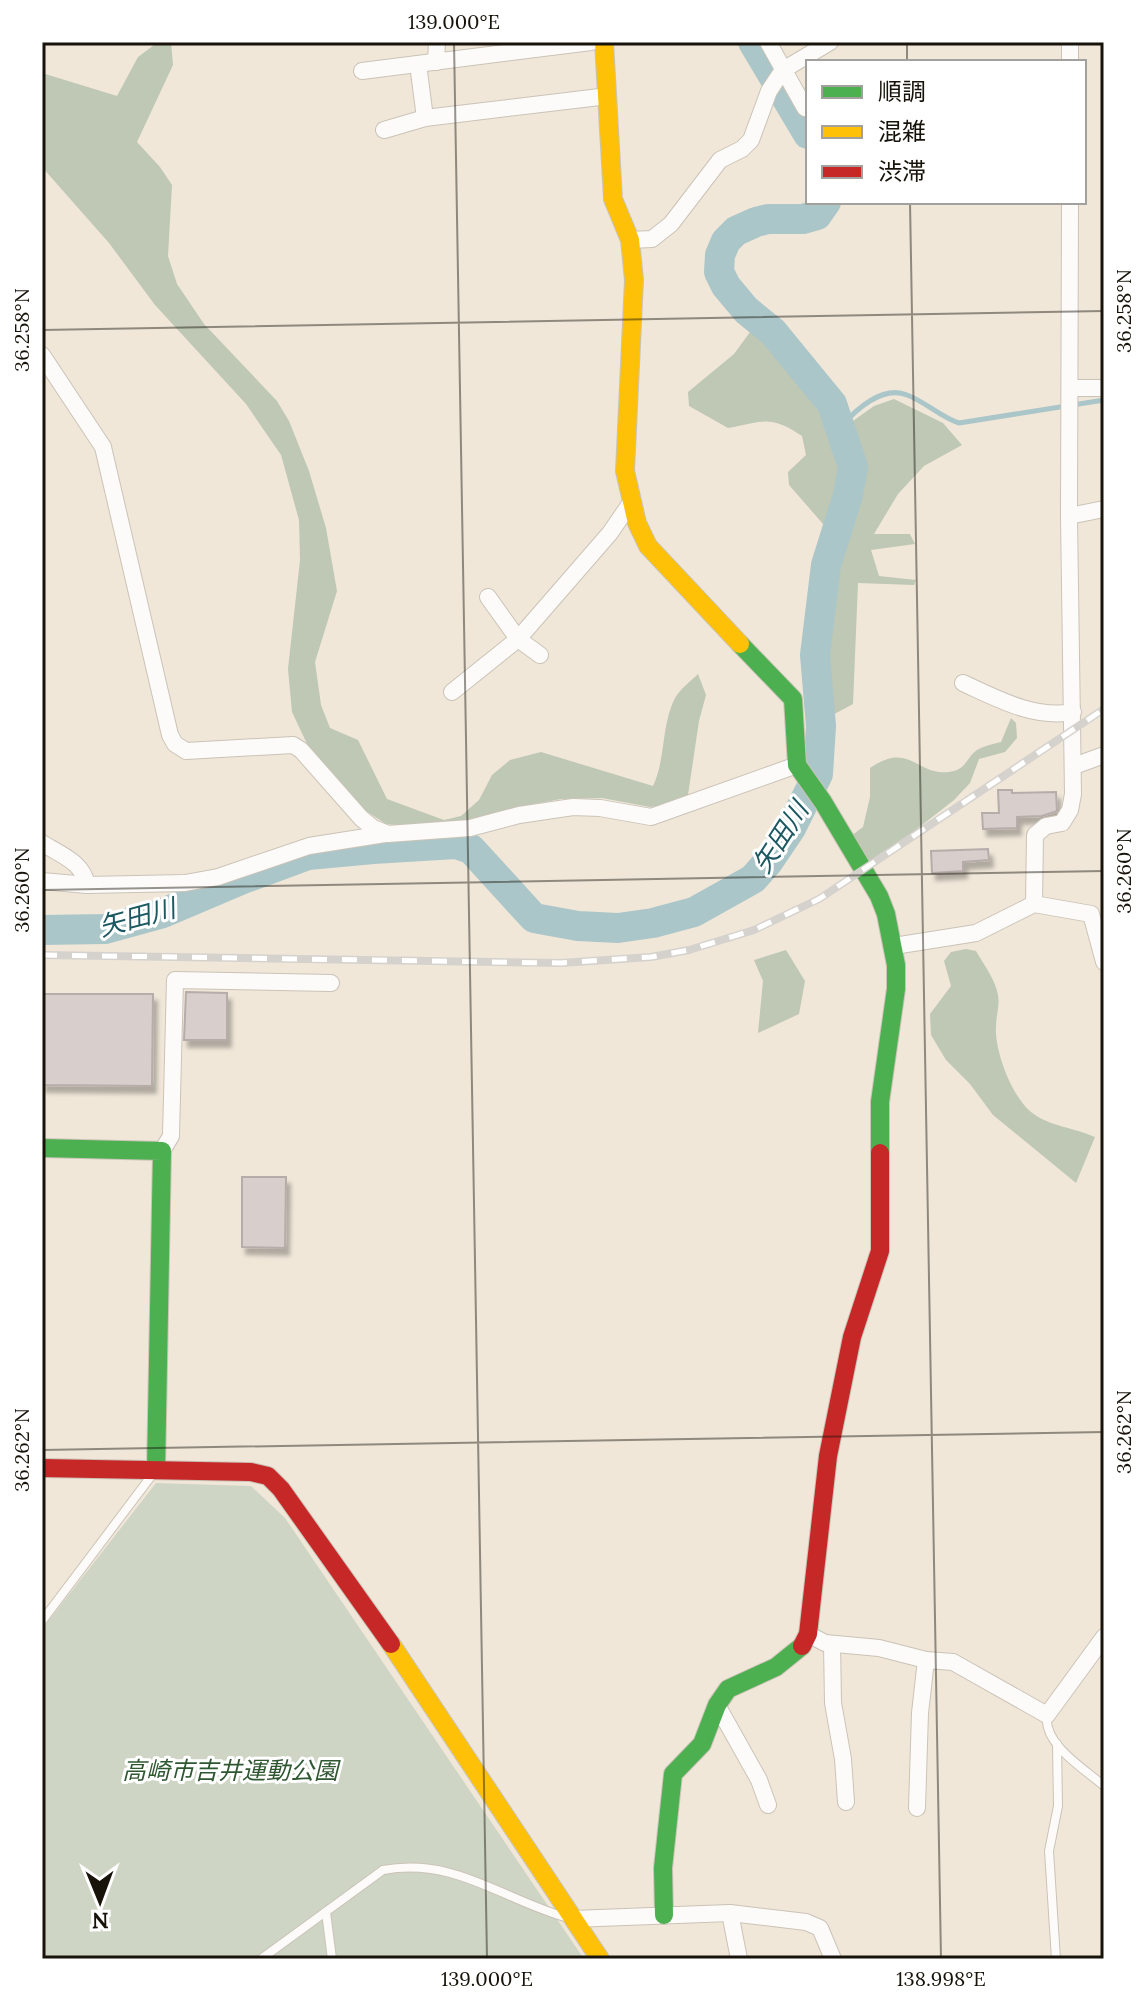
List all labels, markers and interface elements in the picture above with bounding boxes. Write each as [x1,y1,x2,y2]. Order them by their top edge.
text: 139.000°E [408,9,500,34]
legend [806,60,1086,204]
text: 順調 [878,76,926,107]
text: 混雑 [878,116,926,147]
text: 渋滞 [878,156,926,187]
text: 36.258°N [1111,269,1136,353]
text: 36.258°N [9,288,34,372]
water label: 矢田川 [745,793,817,879]
text: 36.260°N [1111,828,1136,914]
text: 36.260°N [9,847,34,933]
water label: 矢田川 [95,890,182,943]
text: 36.262°N [1111,1390,1136,1474]
text: 36.262°N [9,1408,34,1492]
park label: 高崎市吉井運動公園 [122,1755,341,1786]
north arrow [60,1861,140,1941]
text: N [92,1907,109,1935]
text: 139.000°E [441,1966,533,1991]
text: 138.998°E [896,1966,986,1991]

